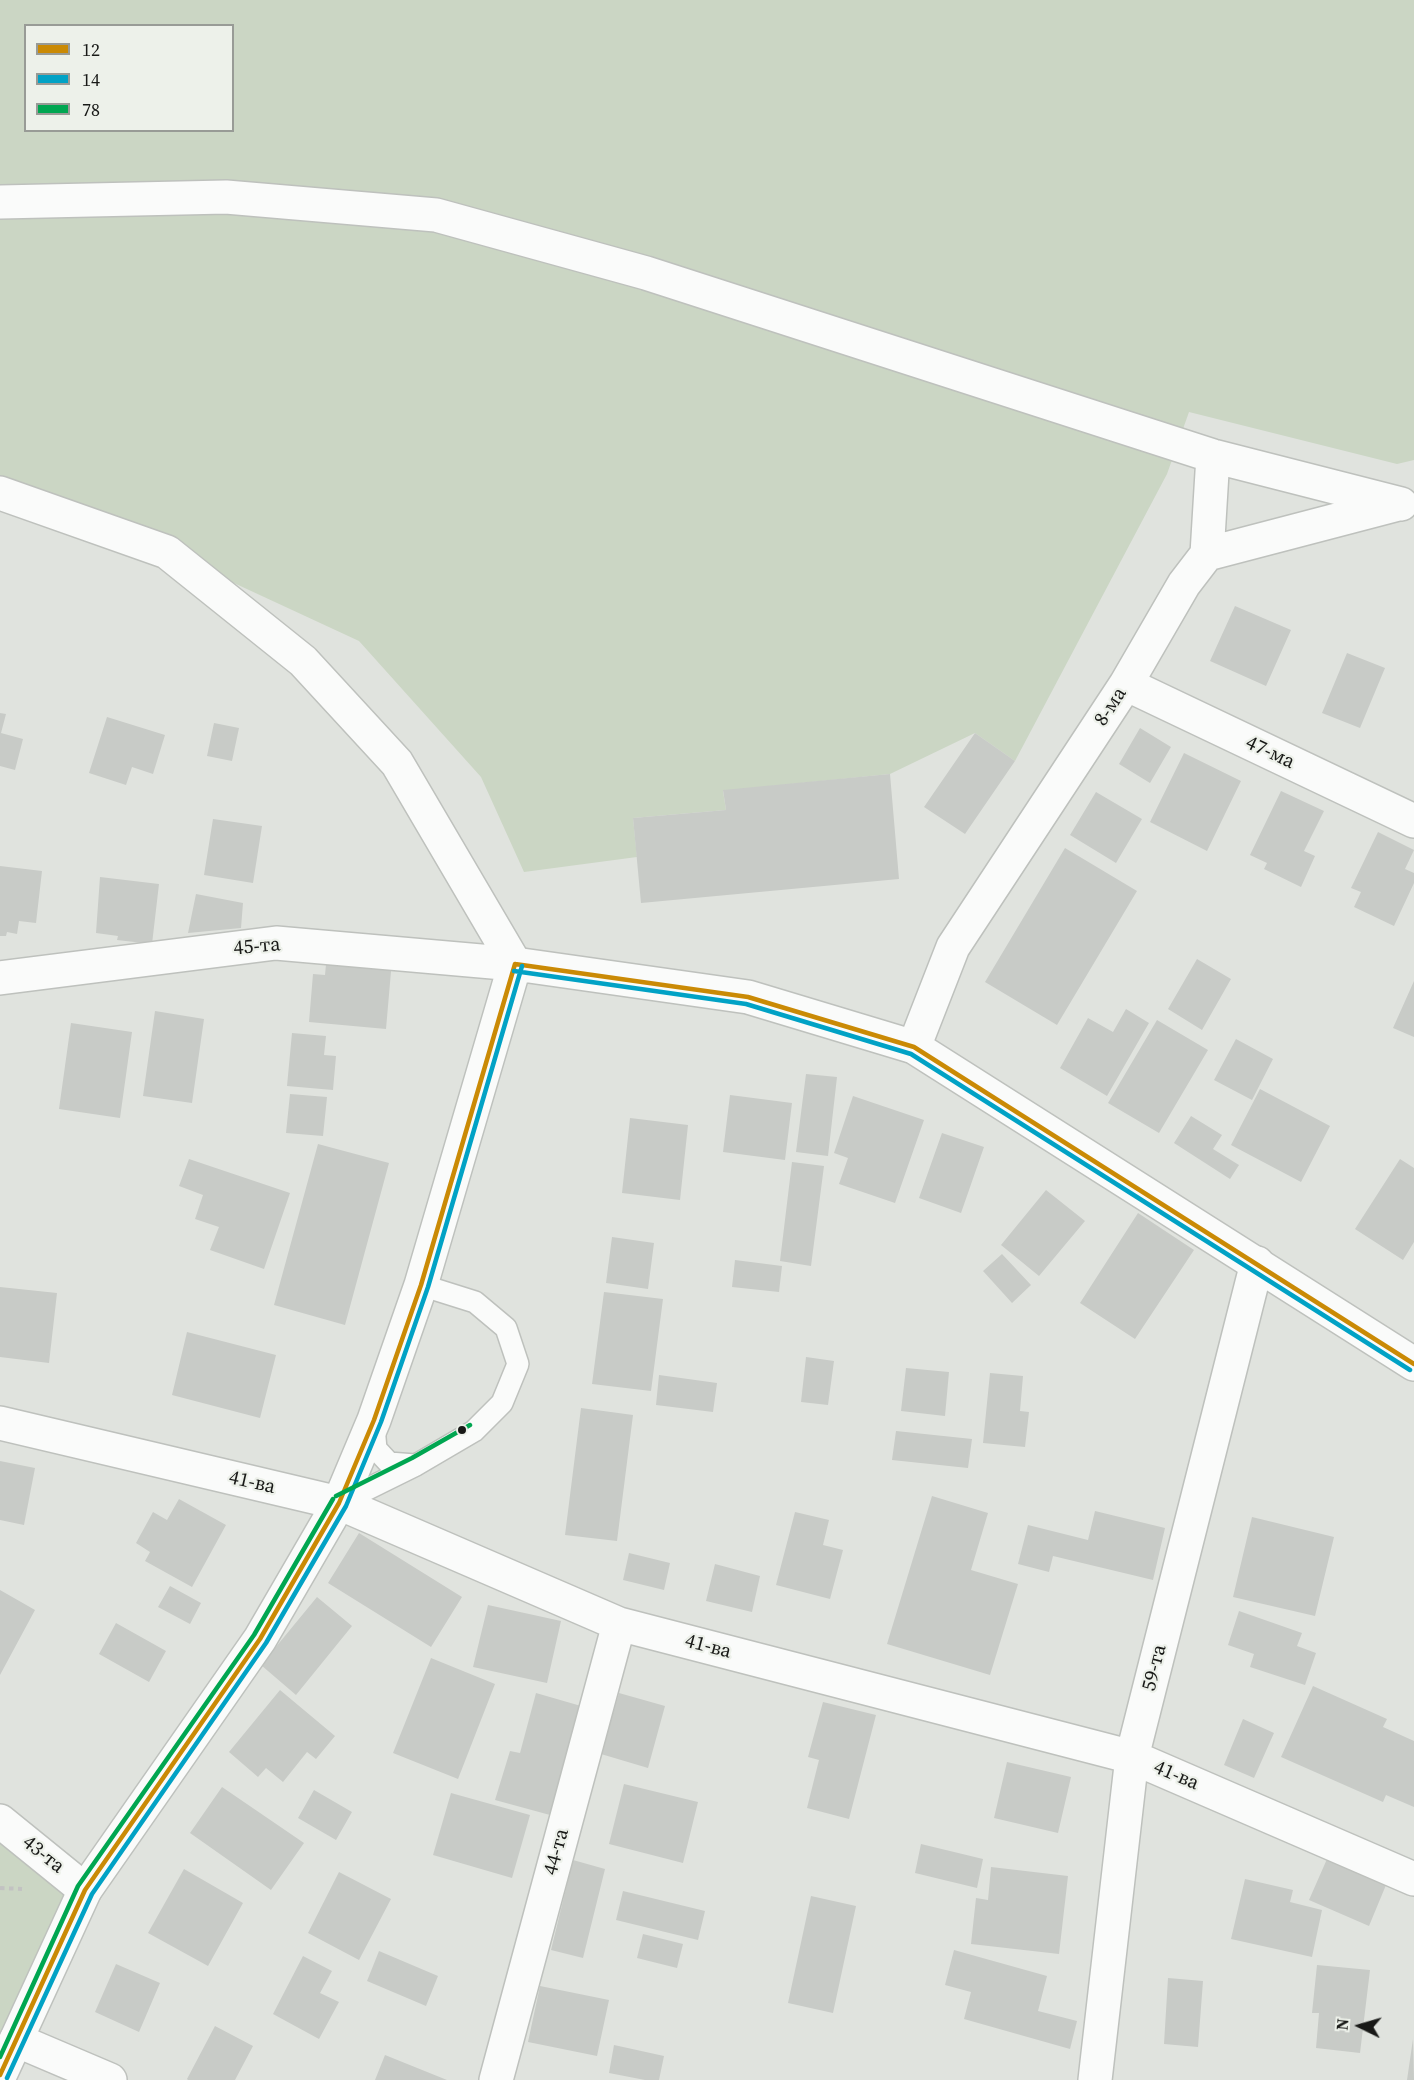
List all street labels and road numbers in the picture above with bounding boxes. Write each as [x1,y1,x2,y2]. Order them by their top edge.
street label: 8-ма [1090,683,1132,731]
street label: 47-ма [1242,731,1298,775]
street label: 45-та [233,933,281,961]
street label: 41-ва [227,1466,277,1500]
street label: 41-ва [682,1629,734,1665]
street label: 59-та [1138,1642,1172,1694]
street label: 41-ва [1150,1756,1202,1796]
street label: 44-та [539,1826,575,1878]
street label: 43-та [17,1831,69,1879]

